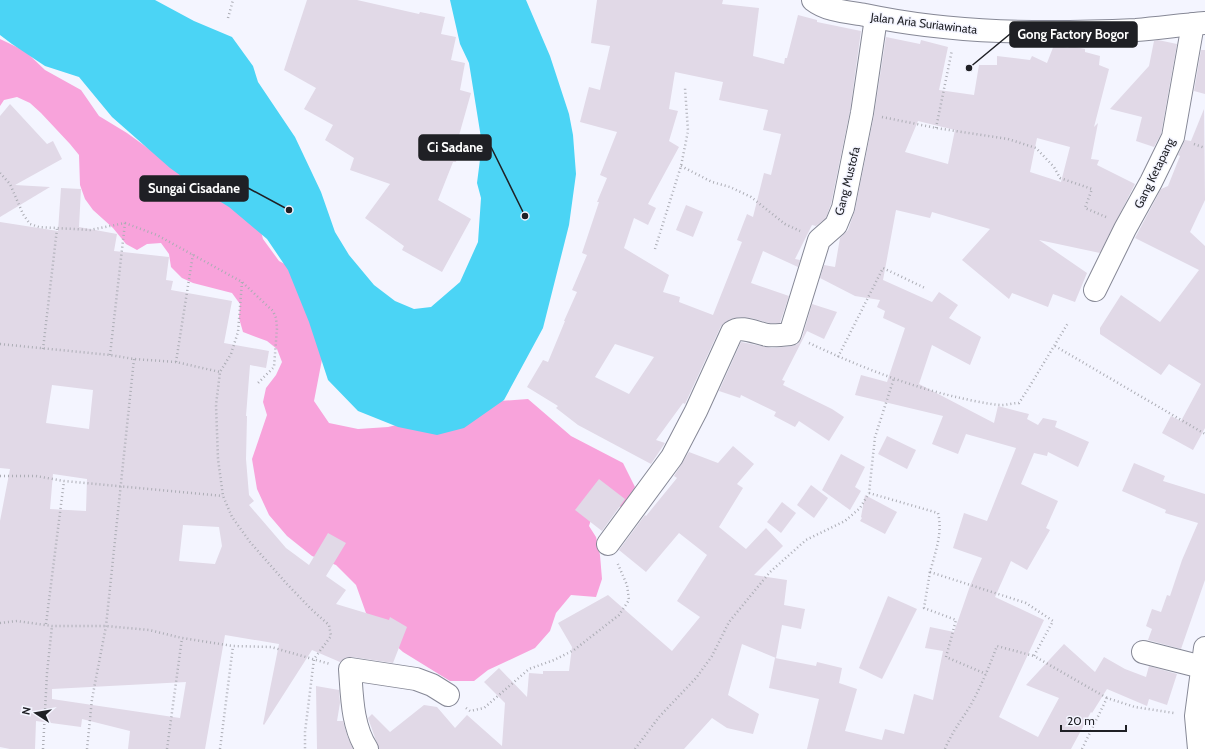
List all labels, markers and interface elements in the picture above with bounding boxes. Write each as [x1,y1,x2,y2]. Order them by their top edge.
street label: Jalan Aria Suriawinata [869,9,978,37]
callout: Gong Factory Bogor [1010,22,1137,47]
text: Gong Factory Bogor [1017,26,1129,42]
street label: Gang Ketapang [1130,134,1178,211]
callout: Ci Sadane [419,135,491,160]
text: Ci Sadane [427,139,483,155]
street label: Gang Mustofa [831,145,863,217]
callout: Sungai Cisadane [140,176,248,201]
text: Sungai Cisadane [148,180,240,196]
north arrow [16,693,56,733]
text: N [19,706,34,716]
scale bar [1061,707,1126,733]
text: 20 m [1067,713,1095,728]

